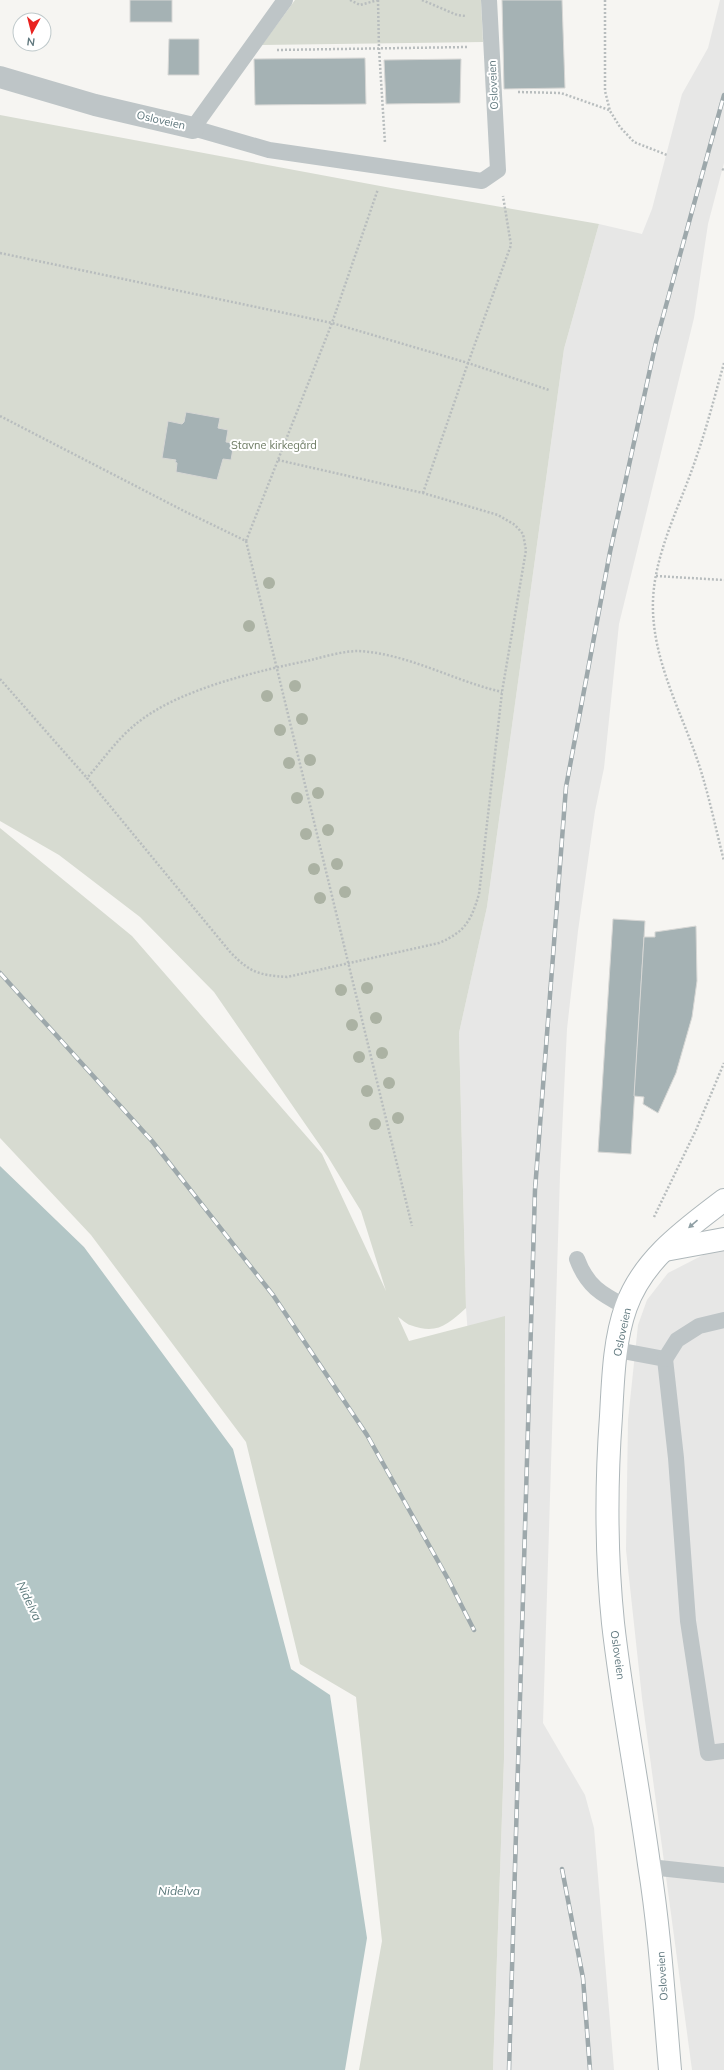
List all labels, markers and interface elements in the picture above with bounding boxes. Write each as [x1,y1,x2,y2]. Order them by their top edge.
north arrow [12,12,52,52]
text: N [26,34,36,49]
street label: Osloveien [485,60,501,110]
street label: Osloveien [135,108,187,132]
park label: Stavne kirkegård [231,438,317,452]
one-way arrow [689,1219,698,1228]
street label: Osloveien [610,1306,634,1358]
water label: Nidelva [14,1579,45,1623]
street label: Osloveien [608,1629,628,1681]
water label: Nidelva [158,1883,200,1898]
street label: Osloveien [653,1951,671,2001]

